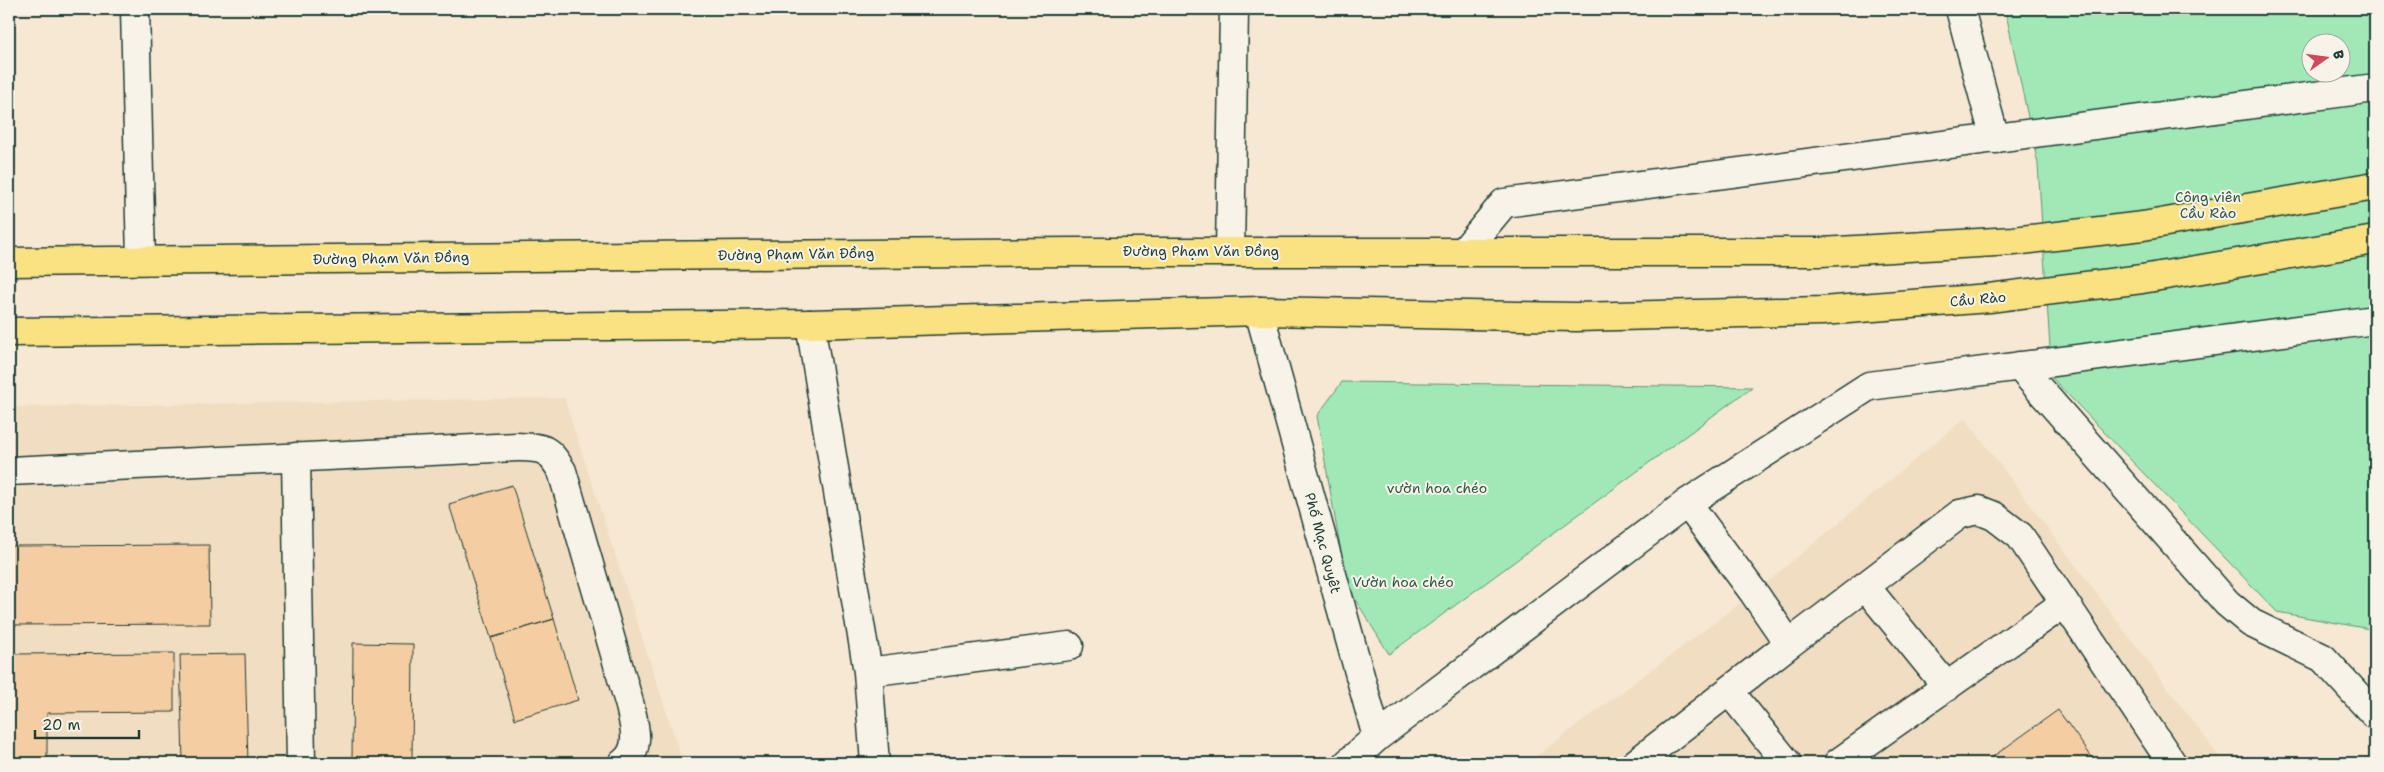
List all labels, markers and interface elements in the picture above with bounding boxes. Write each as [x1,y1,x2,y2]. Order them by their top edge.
north arrow [2302,32,2352,82]
text: B [2329,48,2348,62]
park label: Công viên Cầu Rào [2175,188,2242,222]
street label: Đường Phạm Văn Đồng [1123,242,1279,260]
street label: Đường Phạm Văn Đồng [718,244,874,264]
street label: Đường Phạm Văn Đồng [313,248,469,268]
street label: Cầu Rào [1949,288,2007,310]
park label: vườn hoa chéo [1387,479,1487,497]
street label: Phố Mạc Quyêt [1301,491,1345,595]
park label: Vườn hoa chéo [1352,573,1454,591]
scale bar [35,707,139,739]
text: 20 m [42,715,81,735]

